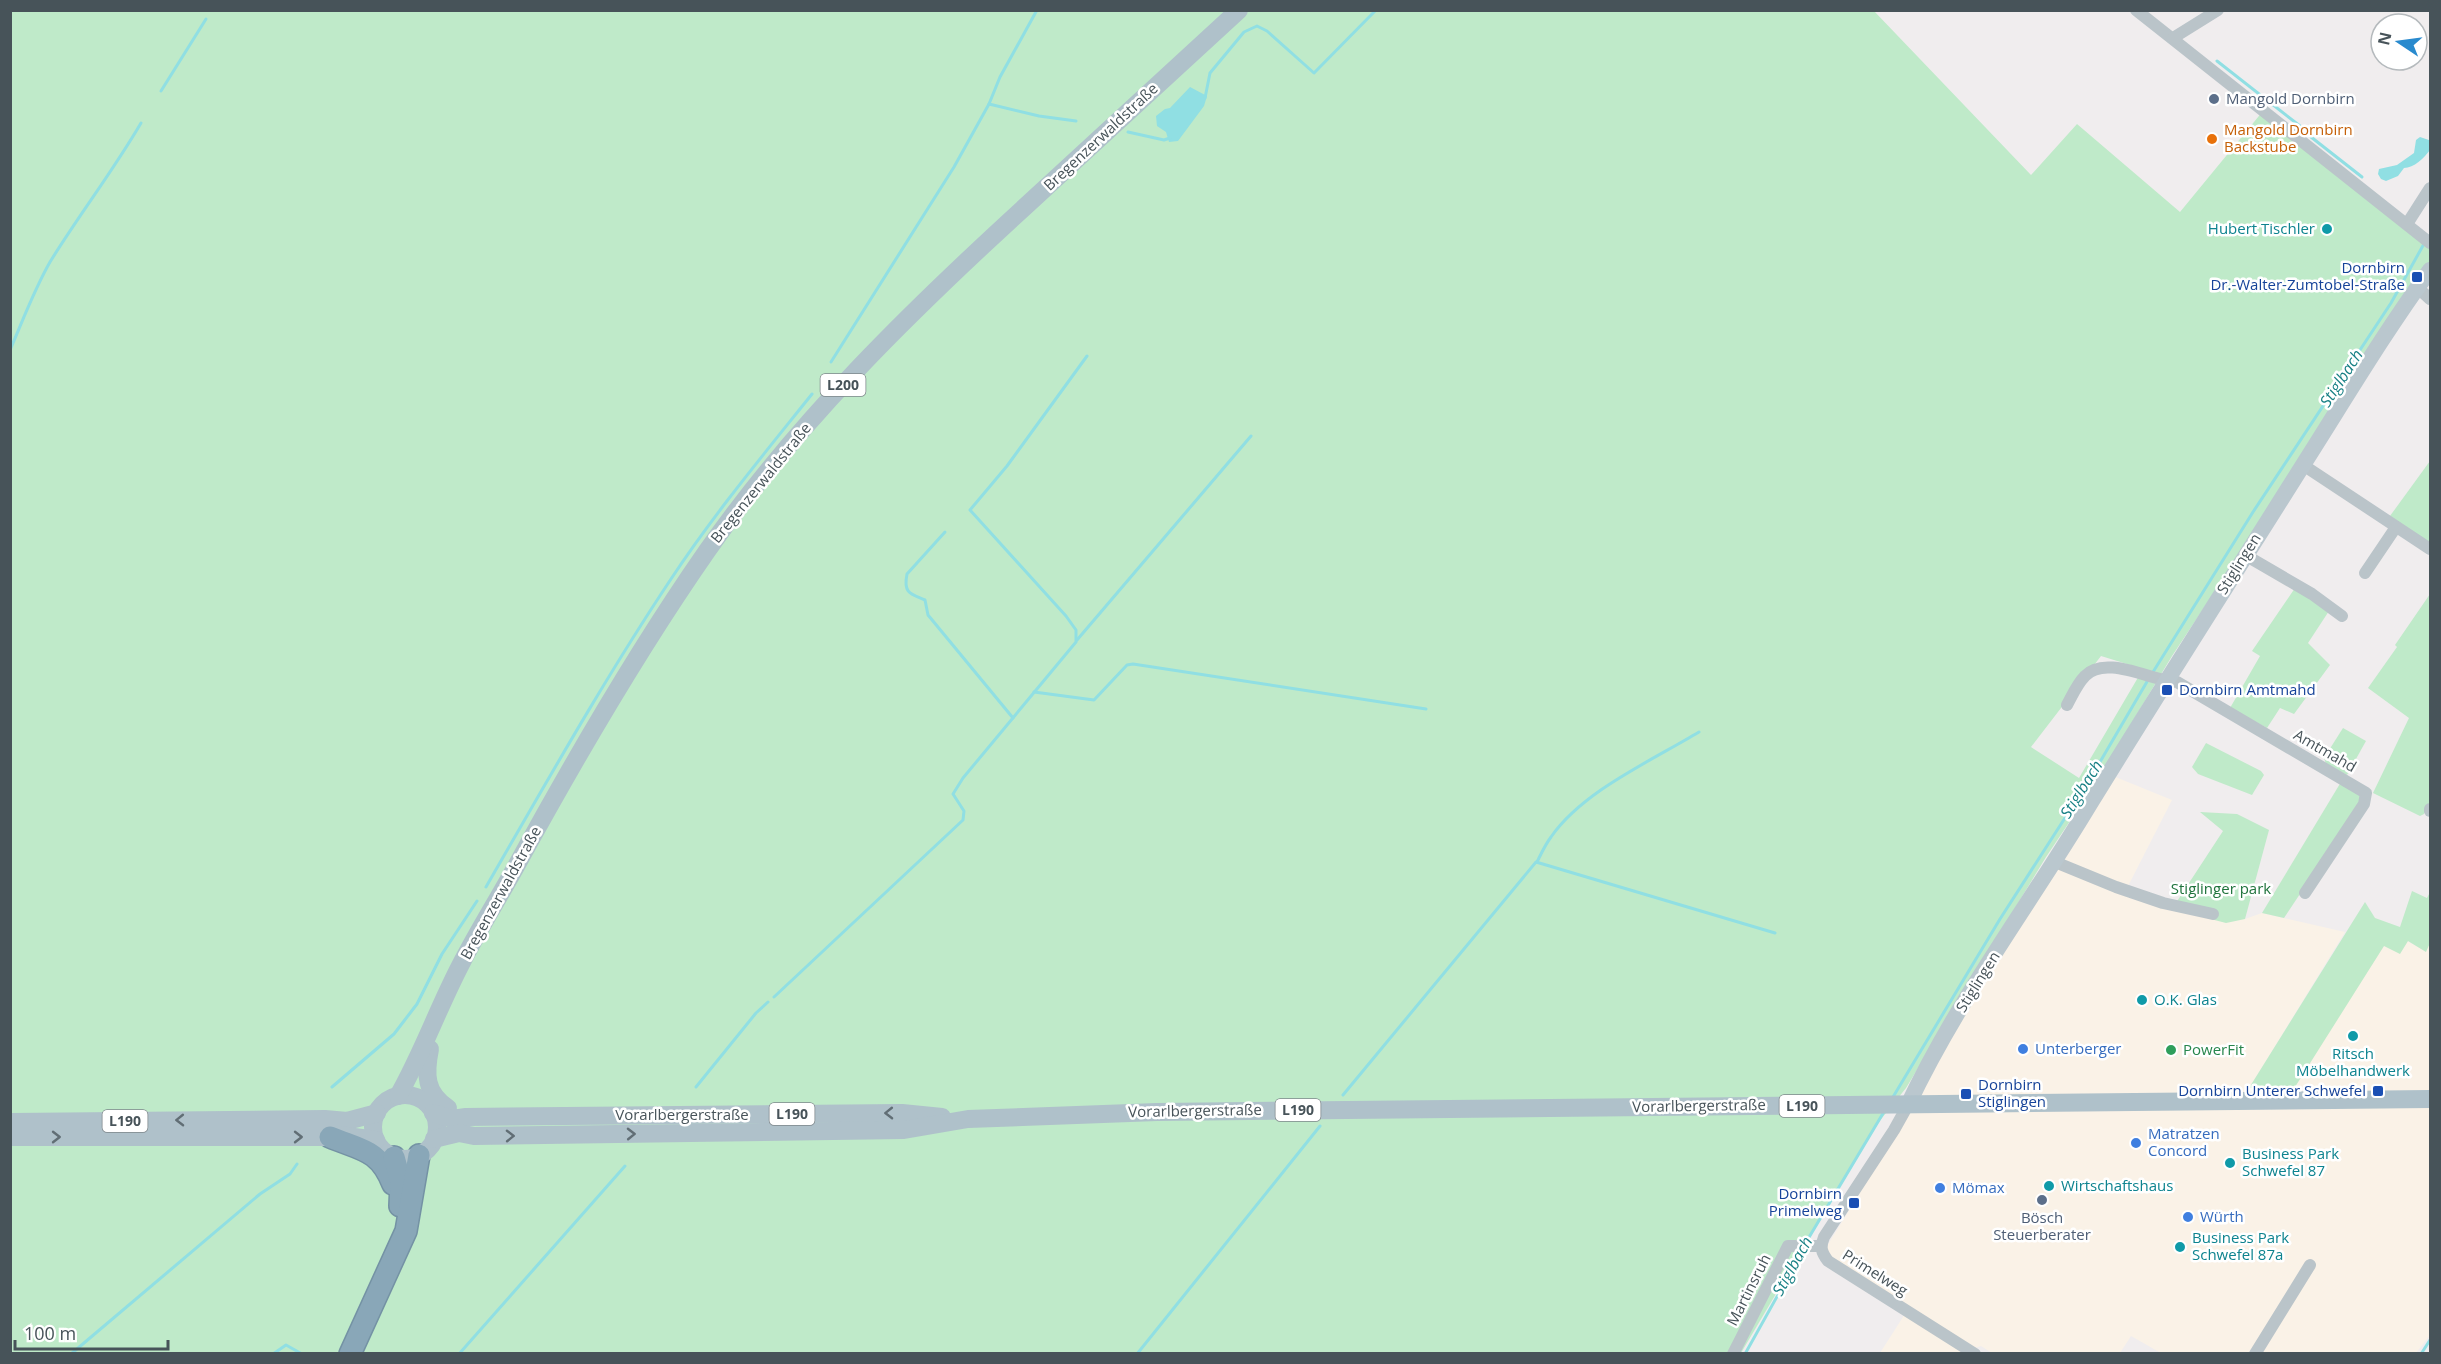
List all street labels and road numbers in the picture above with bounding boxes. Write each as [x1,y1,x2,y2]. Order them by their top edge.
street label: Bregenzerwaldstraße [1039,78,1162,194]
road number: L200 [820,374,866,396]
street label: Bregenzerwaldstraße [705,418,815,547]
street label: Stiglingen [2212,529,2265,598]
street label: Amtmahd [2290,724,2361,776]
street label: Bregenzerwaldstraße [455,822,545,963]
street label: Stiglingen [1951,947,2004,1016]
street label: Vorarlbergerstraße [1632,1094,1766,1116]
road number: L190 [1780,1095,1824,1117]
street label: Vorarlbergerstraße [1128,1099,1262,1121]
road number: L190 [1276,1099,1320,1121]
road number: L190 [770,1103,814,1125]
street label: Vorarlbergerstraße [615,1104,749,1124]
road number: L190 [102,1110,148,1132]
street label: Primelweg [1839,1244,1912,1300]
street label: Martinsruh [1722,1250,1775,1329]

